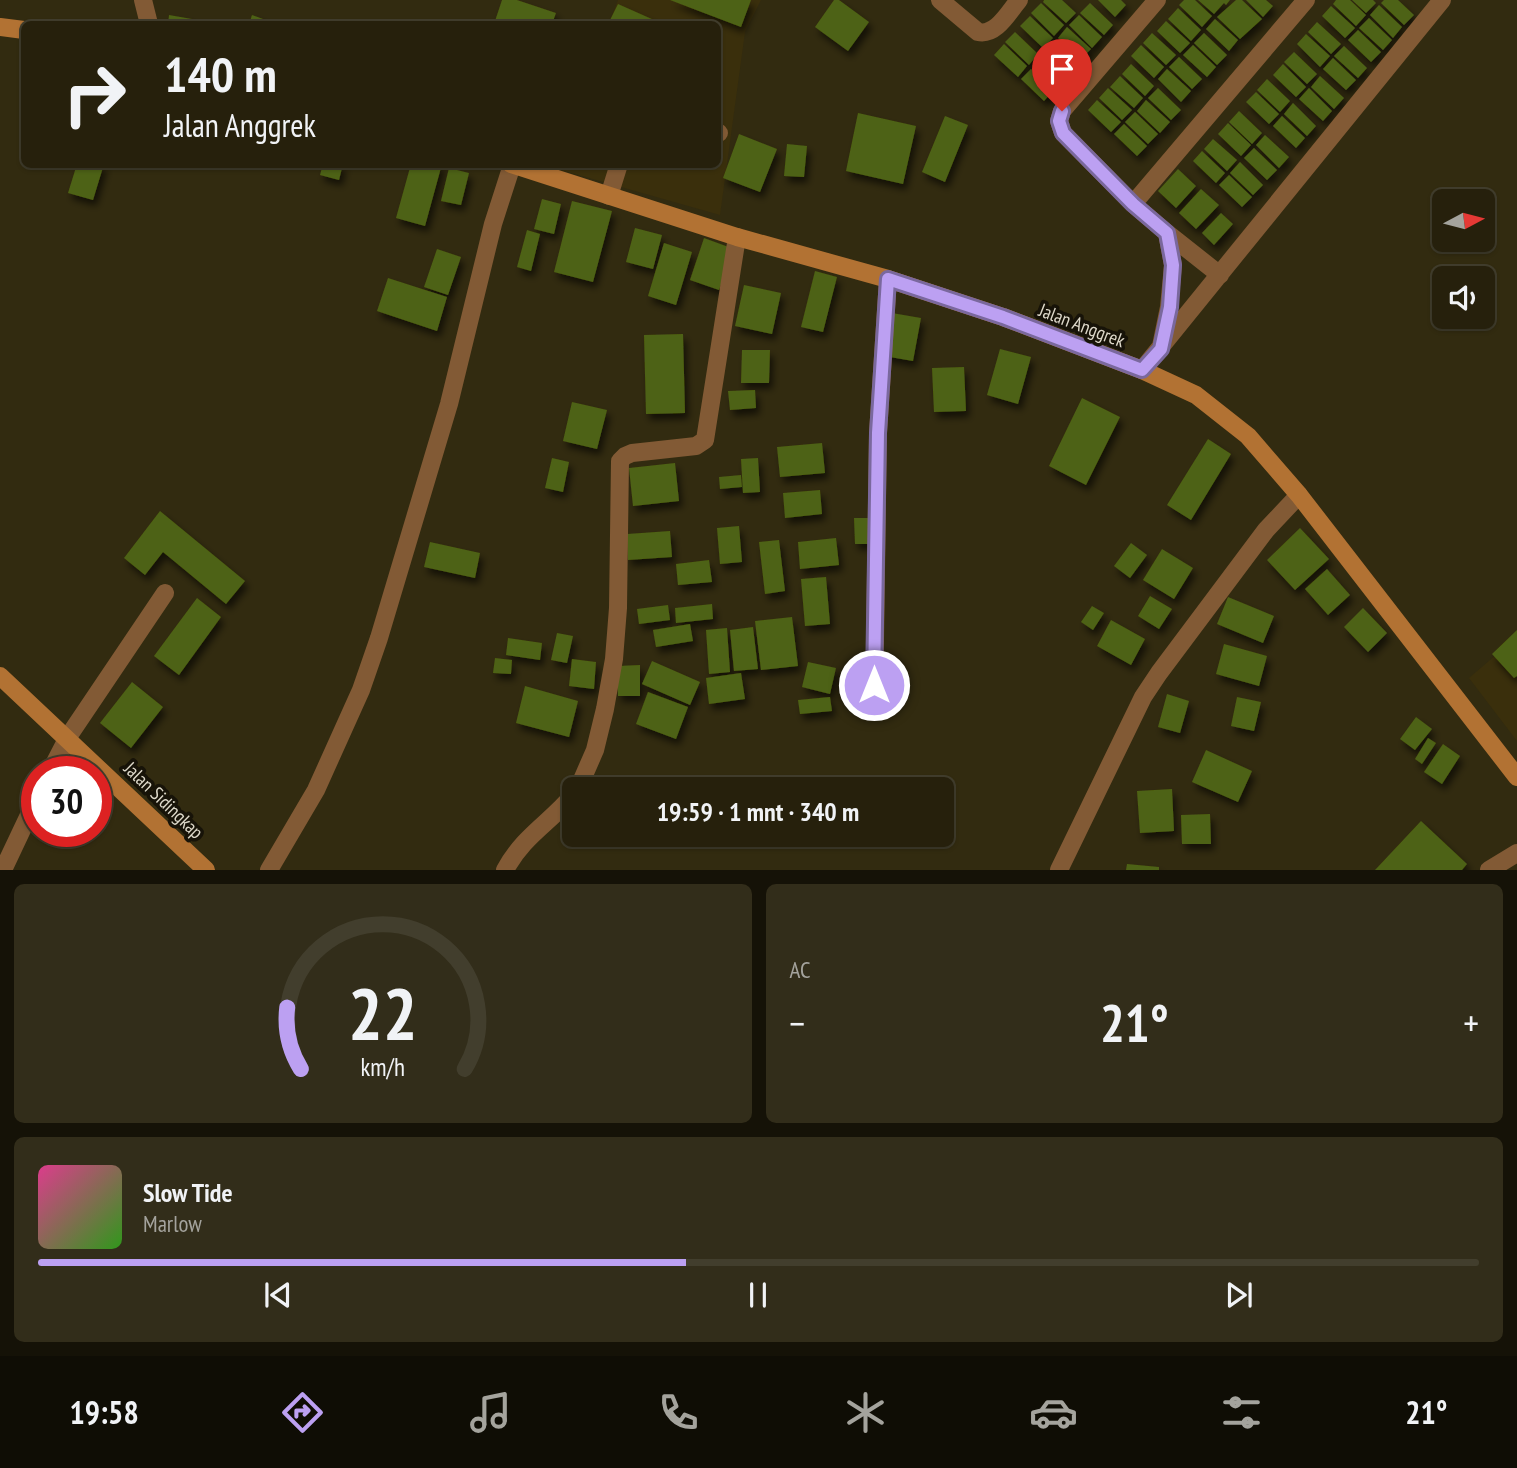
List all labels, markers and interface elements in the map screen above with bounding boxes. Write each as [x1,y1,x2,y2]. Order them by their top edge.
pin [1032,39,1092,111]
text: 140 m [164,42,277,106]
icon: right [49,49,140,140]
icon: arrive [1043,50,1081,88]
text: Jalan Anggrek [164,104,316,146]
north arrow [1432,189,1494,252]
map controls [1432,189,1495,329]
button: sound [1432,266,1495,329]
street label: Jalan Anggrek [1035,297,1129,353]
position arrow [837,648,911,722]
speed limit sign: 30 [21,756,112,847]
street label: Jalan Sidingkap [119,756,209,844]
text: 19:59 · 1 mnt · 340 m [657,795,859,828]
text: AC [790,955,810,984]
text: 22 [348,966,418,1060]
text: 21° [1100,989,1169,1056]
text: − [790,998,805,1047]
text: + [1463,998,1479,1047]
text: km/h [361,1051,405,1083]
text: Slow Tide [143,1176,233,1209]
text: Marlow [143,1209,202,1238]
icon: previous [259,1276,297,1314]
icon: pause [739,1276,777,1314]
icon: next [1220,1276,1258,1314]
icon: directions [278,1388,327,1437]
icon: music [466,1388,515,1437]
icon: phone [654,1388,703,1437]
icon: climate [841,1388,890,1437]
icon: car [1029,1388,1078,1437]
icon: filters [1217,1388,1266,1437]
text: 19:58 [69,1391,139,1433]
text: 21° [1405,1391,1448,1433]

